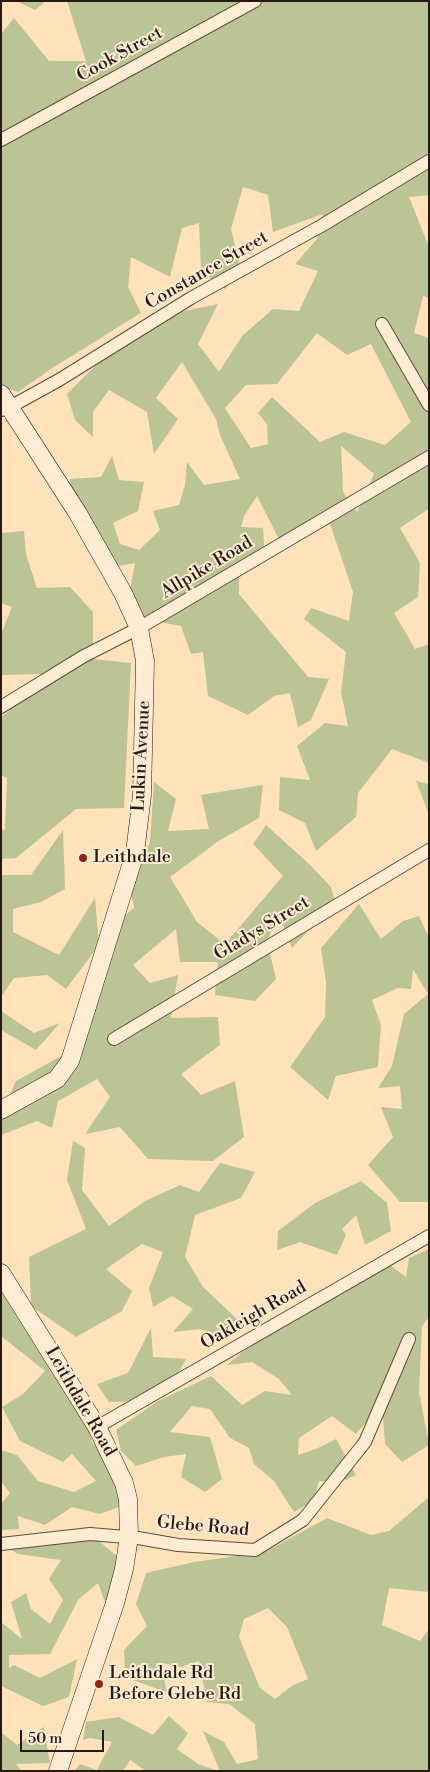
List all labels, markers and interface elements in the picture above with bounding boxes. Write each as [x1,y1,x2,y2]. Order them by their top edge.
street label: Cook Street [73,23,167,87]
street label: Constance Street [142,227,272,315]
street label: Allpike Road [157,532,257,604]
street label: Lukin Avenue [128,700,156,812]
place label: Leithdale [93,847,171,869]
marker: Leithdale [77,852,89,864]
street label: Gladys Street [210,892,314,966]
street label: Oakleigh Road [197,1277,311,1355]
street label: Leithdale Road [40,1343,120,1461]
street label: Glebe Road [156,1512,250,1542]
place label: Leithdale Rd Before Glebe Rd [109,1663,241,1706]
marker: Leithdale Rd Before Glebe Rd [93,1678,105,1690]
scale bar [22,1720,106,1752]
text: 50 m [28,1729,62,1748]

